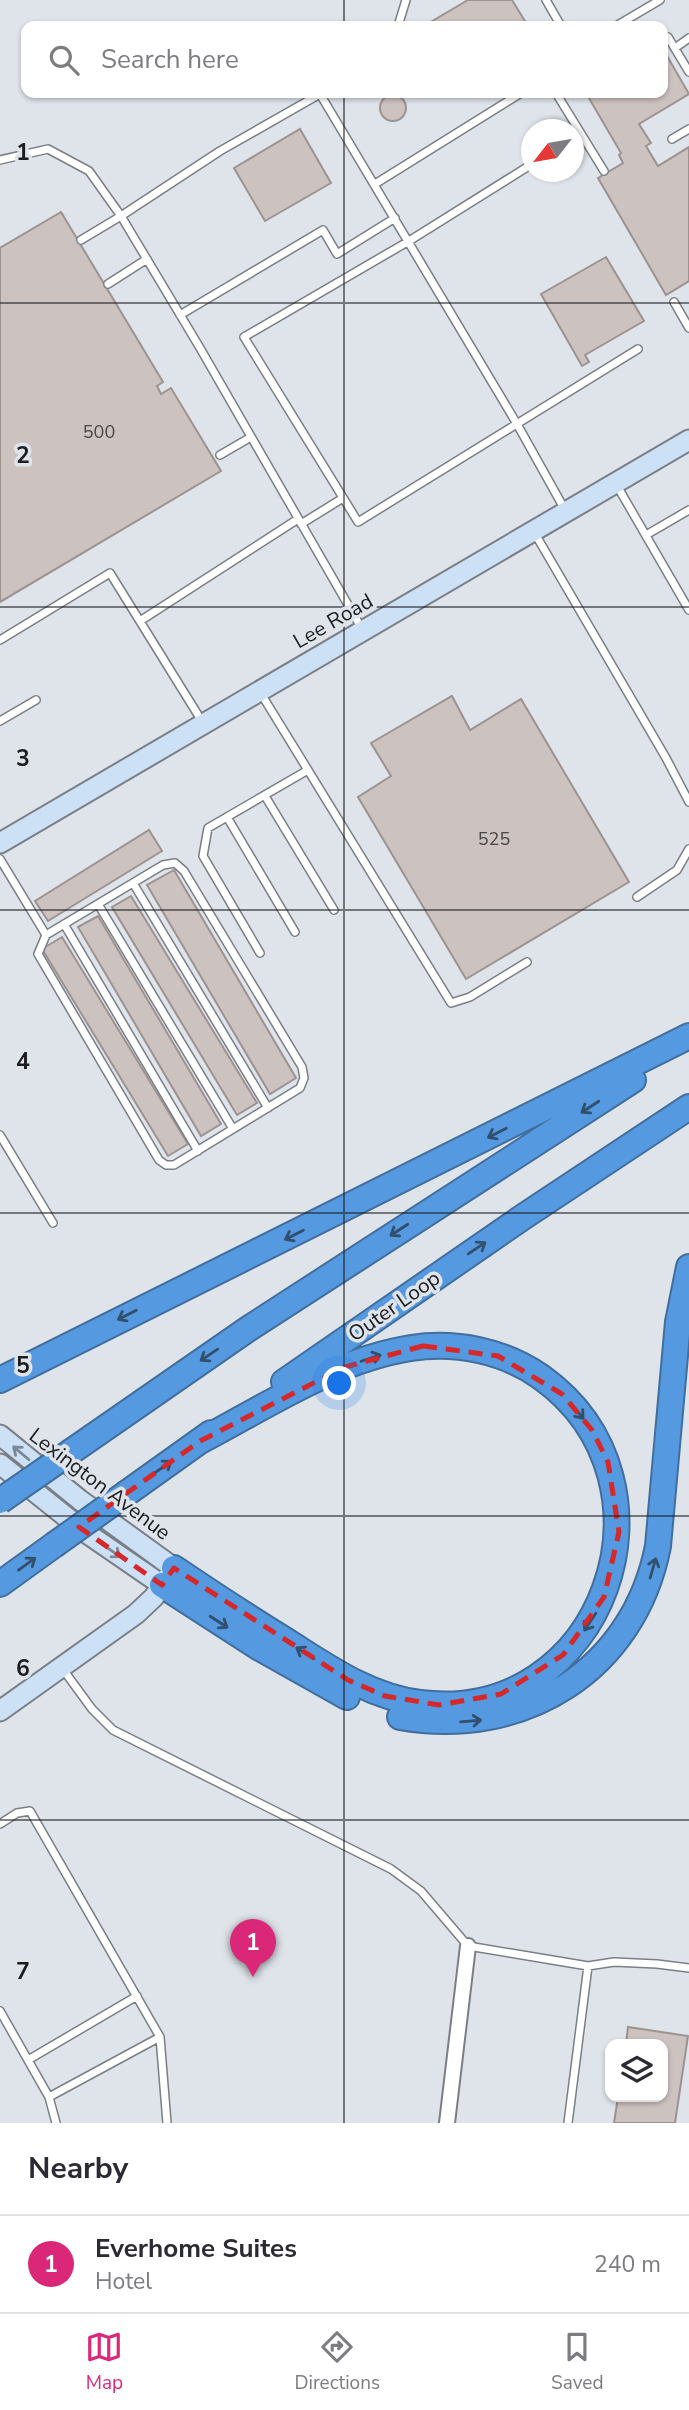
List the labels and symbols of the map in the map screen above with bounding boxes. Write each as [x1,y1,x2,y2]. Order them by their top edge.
north arrow [521,119,584,182]
text: 1 [16,137,30,168]
house number: 500 [83,420,115,444]
text: 2 [16,440,30,471]
street label: Lee Road [288,587,378,655]
text: 3 [16,743,30,774]
house number: 525 [478,827,510,851]
text: 4 [16,1046,30,1077]
one-way arrow [581,1101,601,1115]
one-way arrow [487,1127,508,1141]
one-way arrow [390,1223,409,1237]
one-way arrow [284,1229,305,1243]
one-way arrow [467,1241,486,1255]
street label: Outer Loop [343,1264,445,1348]
one-way arrow [117,1309,138,1323]
one-way arrow [200,1348,219,1362]
text: 5 [16,1350,30,1381]
one-way arrow [360,1351,382,1364]
your location [322,1366,356,1400]
one-way arrow [569,1401,585,1419]
street label: Lexington Avenue [24,1422,176,1546]
one-way arrow [13,1445,31,1461]
one-way arrow [153,1460,172,1474]
one-way arrow [102,1544,121,1558]
one-way arrow [17,1557,36,1571]
one-way arrow [647,1558,660,1580]
one-way arrow [582,1612,596,1632]
one-way arrow [209,1615,228,1629]
one-way arrow [295,1645,315,1659]
text: 6 [16,1653,30,1684]
one-way arrow [459,1714,482,1727]
pin: 1 [230,1919,276,1977]
text: 7 [16,1956,30,1987]

